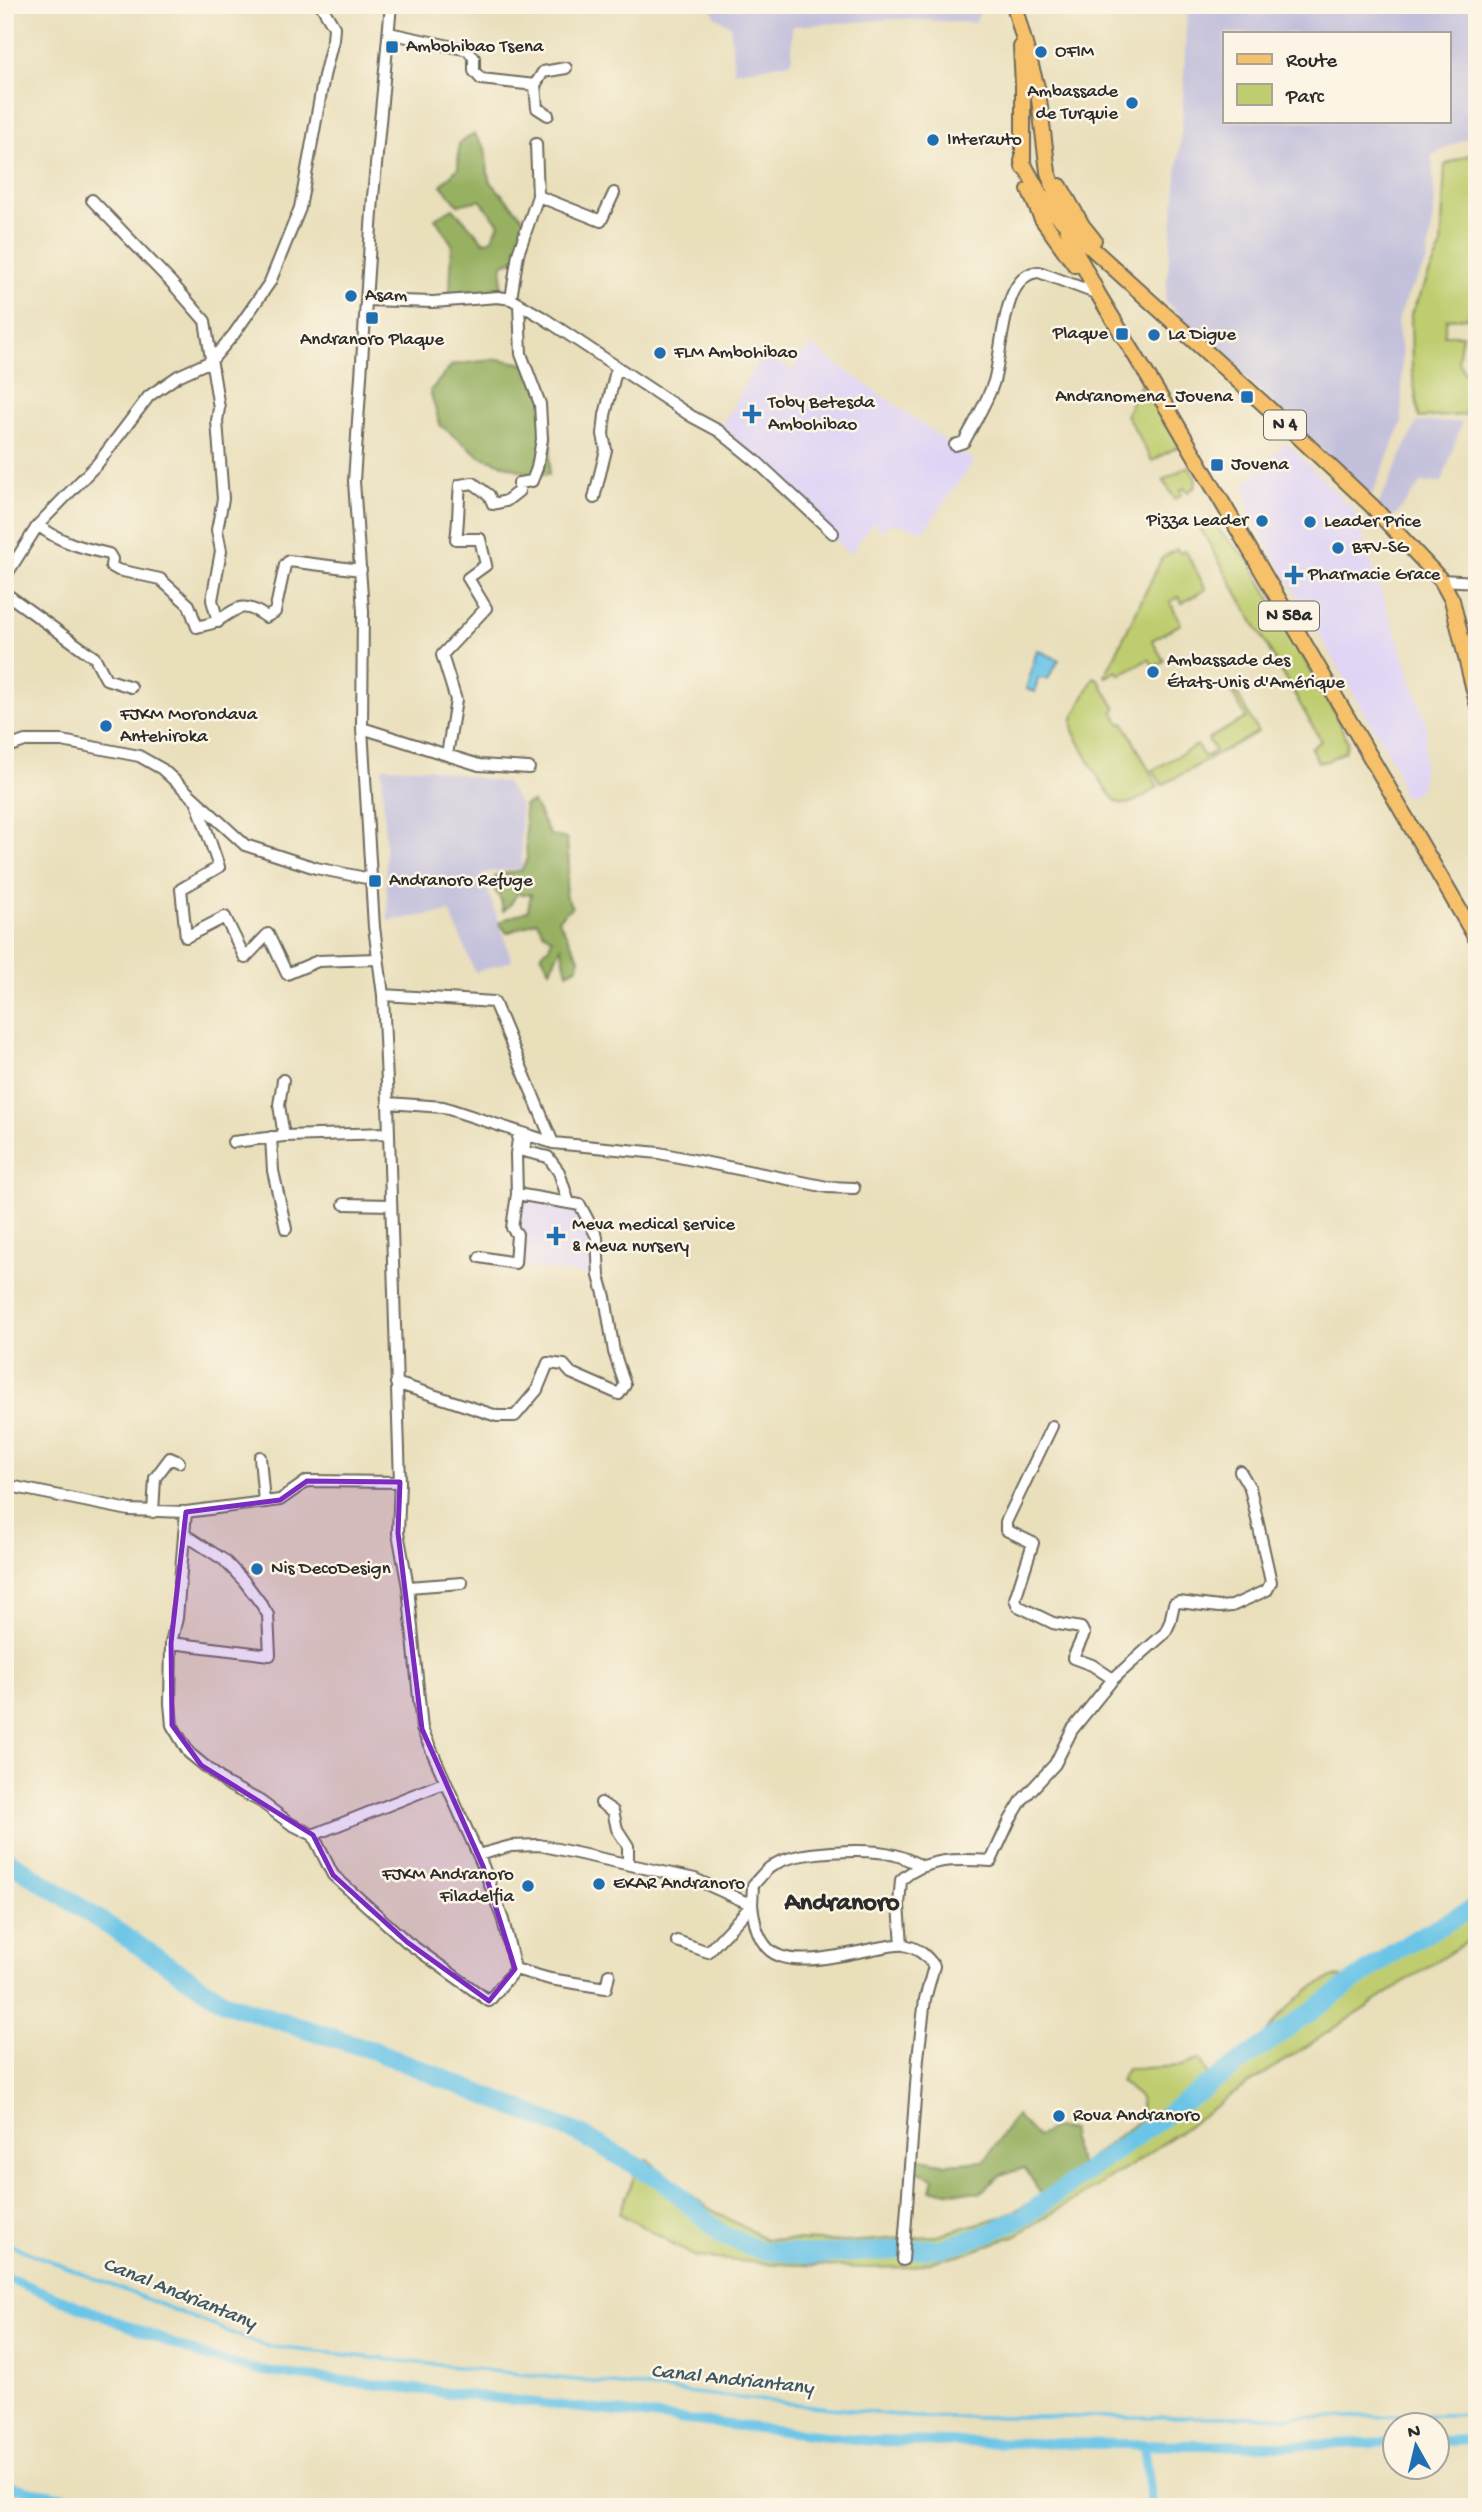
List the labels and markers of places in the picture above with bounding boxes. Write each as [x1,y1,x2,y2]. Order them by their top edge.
place label: Ambohibao Tsena [406,36,545,59]
marker: Ambohibao Tsena [384,39,400,55]
place label: OFIM [1055,41,1095,64]
marker: OFIM [1033,44,1049,60]
place label: Ambassade de Turquie [1027,81,1118,126]
marker: Ambassade de Turquie [1124,95,1140,111]
place label: Interauto [947,129,1022,152]
marker: Interauto [925,132,941,148]
place label: Asam [365,285,408,308]
marker: Asam [343,288,359,304]
marker: Andranoro Plaque [364,310,380,326]
place label: Plaque [1052,323,1108,346]
place label: La Digue [1168,324,1236,347]
marker: Plaque [1114,326,1130,342]
marker: La Digue [1146,327,1162,343]
place label: Andranoro Plaque [300,329,444,352]
place label: FLM Ambohibao [673,342,798,365]
marker: FLM Ambohibao [652,345,668,361]
place label: Andranomena_Jovena [1055,386,1234,409]
marker: Andranomena_Jovena [1239,389,1255,405]
place label: Toby Betesda Ambohibao [767,392,876,437]
marker: Toby Betesda Ambohibao [742,404,762,424]
place label: Jovena [1231,454,1290,477]
marker: Jovena [1209,457,1225,473]
place label: Pizza Leader [1146,510,1250,533]
place label: Leader Price [1324,511,1421,534]
marker: Pizza Leader [1254,513,1270,529]
marker: Leader Price [1302,514,1318,530]
place label: BFV-SG [1351,537,1410,560]
marker: BFV-SG [1330,540,1346,556]
place label: Pharmacie Grace [1307,564,1441,587]
marker: Pharmacie Grace [1286,567,1302,583]
place label: Ambassade des États-Unis d'Amérique [1167,650,1345,695]
marker: Ambassade des États-Unis d'Amérique [1145,664,1161,680]
place label: FJKM Morondava Antehiroka [119,704,259,749]
marker: FJKM Morondava Antehiroka [98,718,114,734]
place label: Andranoro Refuge [389,870,533,893]
marker: Andranoro Refuge [367,873,383,889]
place label: Meva medical service & Meva nursery [572,1214,735,1259]
marker: Meva medical service & Meva nursery [546,1226,566,1246]
place label: Nis DecoDesign [271,1558,391,1581]
marker: Nis DecoDesign [249,1561,265,1577]
place label: FJKM Andranoro Filadelfia [381,1864,515,1909]
place label: EKAR Andranoro [613,1873,745,1896]
marker: EKAR Andranoro [591,1876,607,1892]
marker: FJKM Andranoro Filadelfia [520,1878,536,1894]
place label: Rova Andranoro [1073,2105,1200,2128]
marker: Rova Andranoro [1051,2108,1067,2124]

